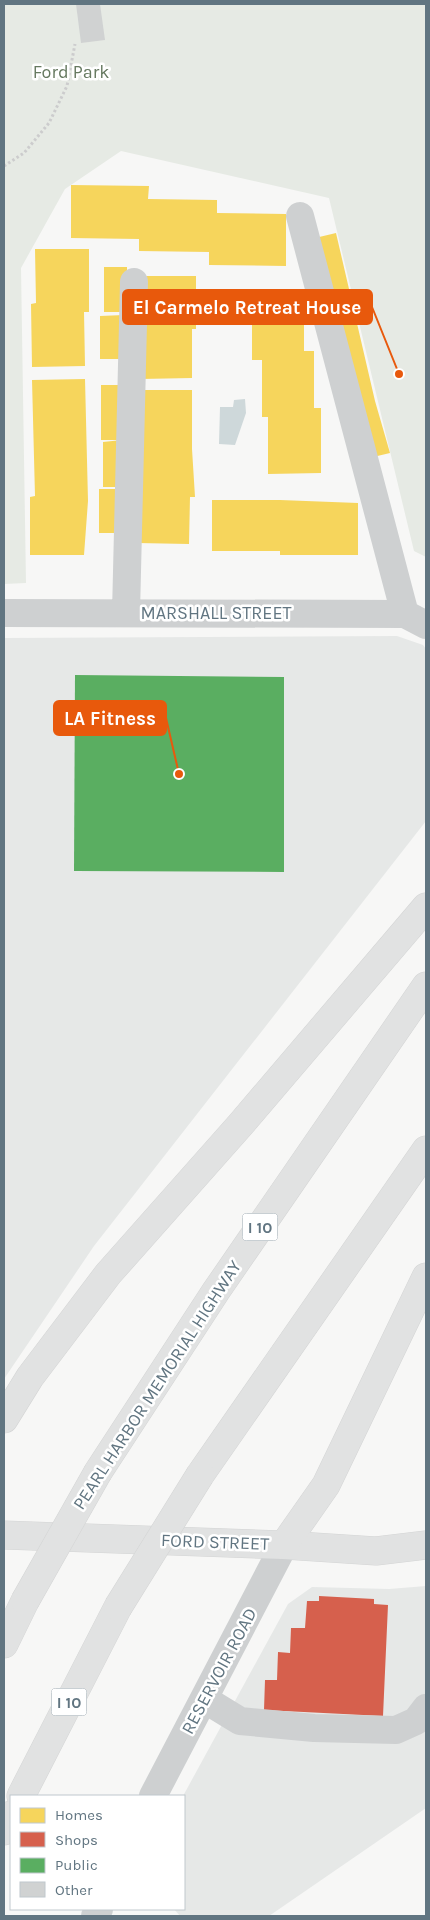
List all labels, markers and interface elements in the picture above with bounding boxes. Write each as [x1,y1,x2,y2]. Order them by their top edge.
park label: Ford Park [33,61,109,83]
callout: El Carmelo Retreat House [123,290,372,324]
text: El Carmelo Retreat House [133,297,361,319]
street label: MARSHALL STREET [140,602,292,624]
callout: LA Fitness [54,701,166,735]
text: LA Fitness [64,708,156,730]
road number: I 10 [242,1214,278,1240]
street label: PEARL HARBOR MEMORIAL HIGHWAY [68,1256,246,1514]
street label: FORD STREET [160,1529,270,1555]
street label: RESERVOIR ROAD [176,1604,262,1738]
road number: I 10 [52,1688,86,1715]
legend [10,1795,185,1910]
text: Homes [55,1806,103,1824]
text: Shops [55,1831,98,1849]
text: Public [55,1856,98,1874]
text: Other [55,1881,93,1899]

